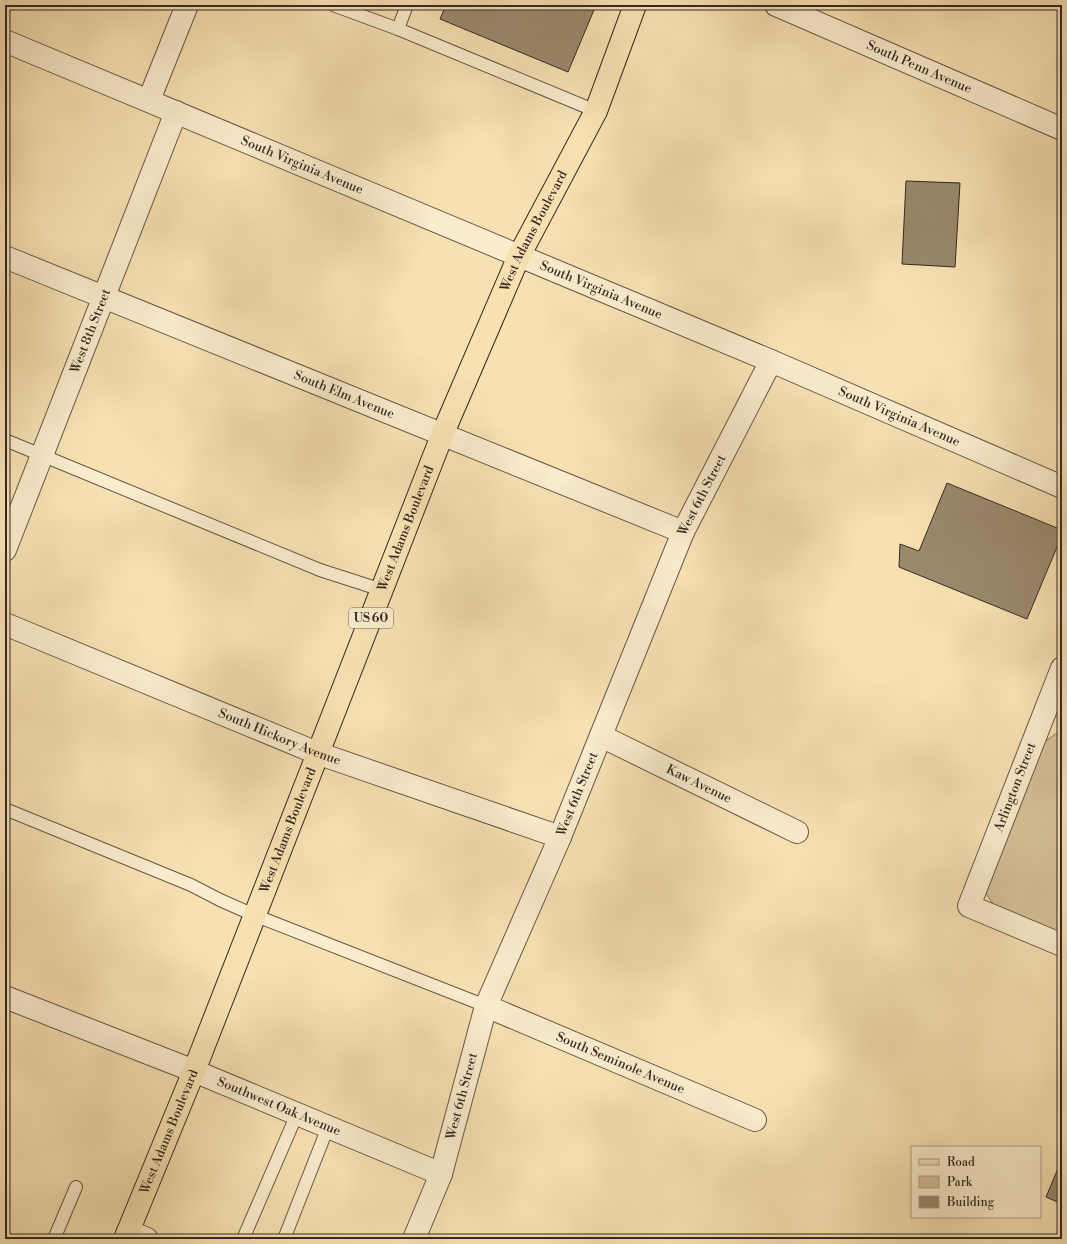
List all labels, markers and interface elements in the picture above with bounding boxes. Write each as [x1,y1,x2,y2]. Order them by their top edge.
street label: South Penn Avenue [864,37,975,97]
street label: South Virginia Avenue [239,132,366,198]
street label: West Adams Boulevard [496,167,571,295]
street label: South Virginia Avenue [538,257,665,323]
street label: West 8th Street [66,286,114,376]
street label: South Elm Avenue [291,367,397,422]
street label: South Virginia Avenue [836,383,963,450]
street label: West 6th Street [674,452,730,539]
street label: West Adams Boulevard [374,463,438,594]
road number: US 60 [349,608,393,628]
street label: South Hickory Avenue [216,705,343,769]
street label: Arlington Street [990,740,1040,835]
street label: West 6th Street [553,749,602,839]
street label: Kaw Avenue [663,761,735,807]
street label: West Adams Boulevard [256,765,320,896]
street label: South Seminole Avenue [554,1029,688,1097]
street label: West 6th Street [442,1051,481,1142]
street label: West Adams Boulevard [136,1066,202,1197]
street label: Southwest Oak Avenue [215,1074,343,1139]
legend [911,1146,1041,1218]
text: Road [947,1155,975,1170]
text: Park [947,1175,973,1190]
text: Building [946,1195,995,1210]

